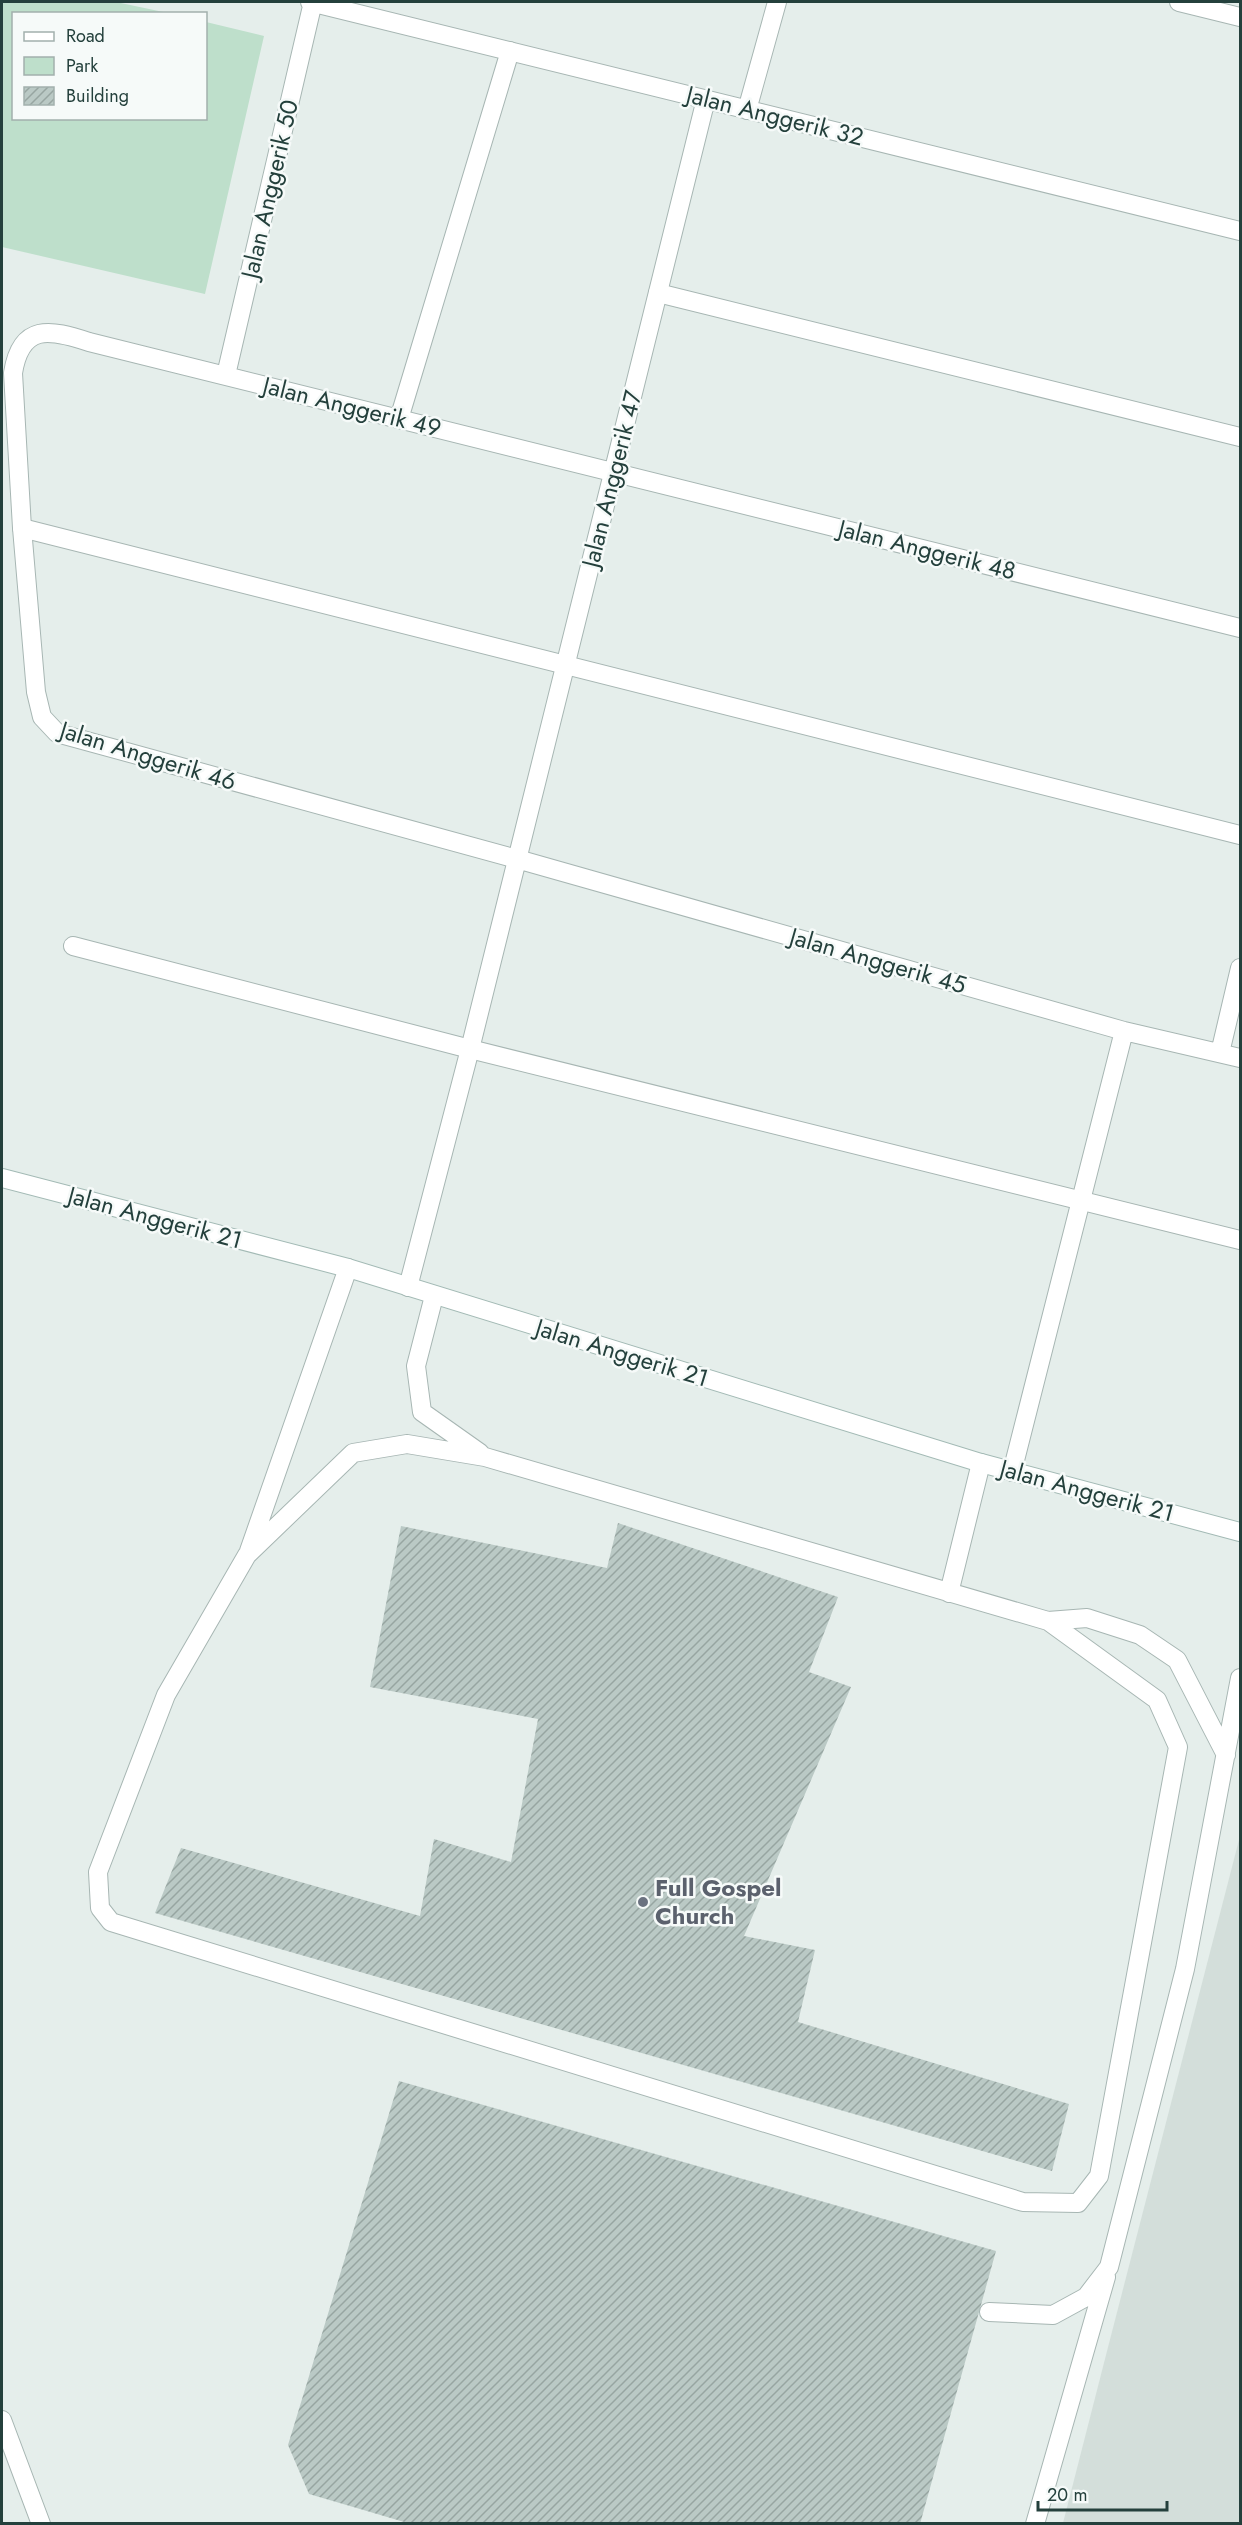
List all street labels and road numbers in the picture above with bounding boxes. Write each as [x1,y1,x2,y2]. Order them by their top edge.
street label: Jalan Anggerik 32 [680,76,867,154]
street label: Jalan Anggerik 50 [231,96,307,285]
street label: Jalan Anggerik 49 [256,367,445,446]
street label: Jalan Anggerik 47 [572,386,651,574]
street label: Jalan Anggerik 48 [832,510,1019,588]
street label: Jalan Anggerik 46 [53,711,240,799]
street label: Jalan Anggerik 45 [783,918,970,1002]
street label: Jalan Anggerik 21 [61,1177,246,1258]
street label: Jalan Anggerik 21 [529,1309,713,1395]
street label: Jalan Anggerik 21 [993,1450,1178,1531]

